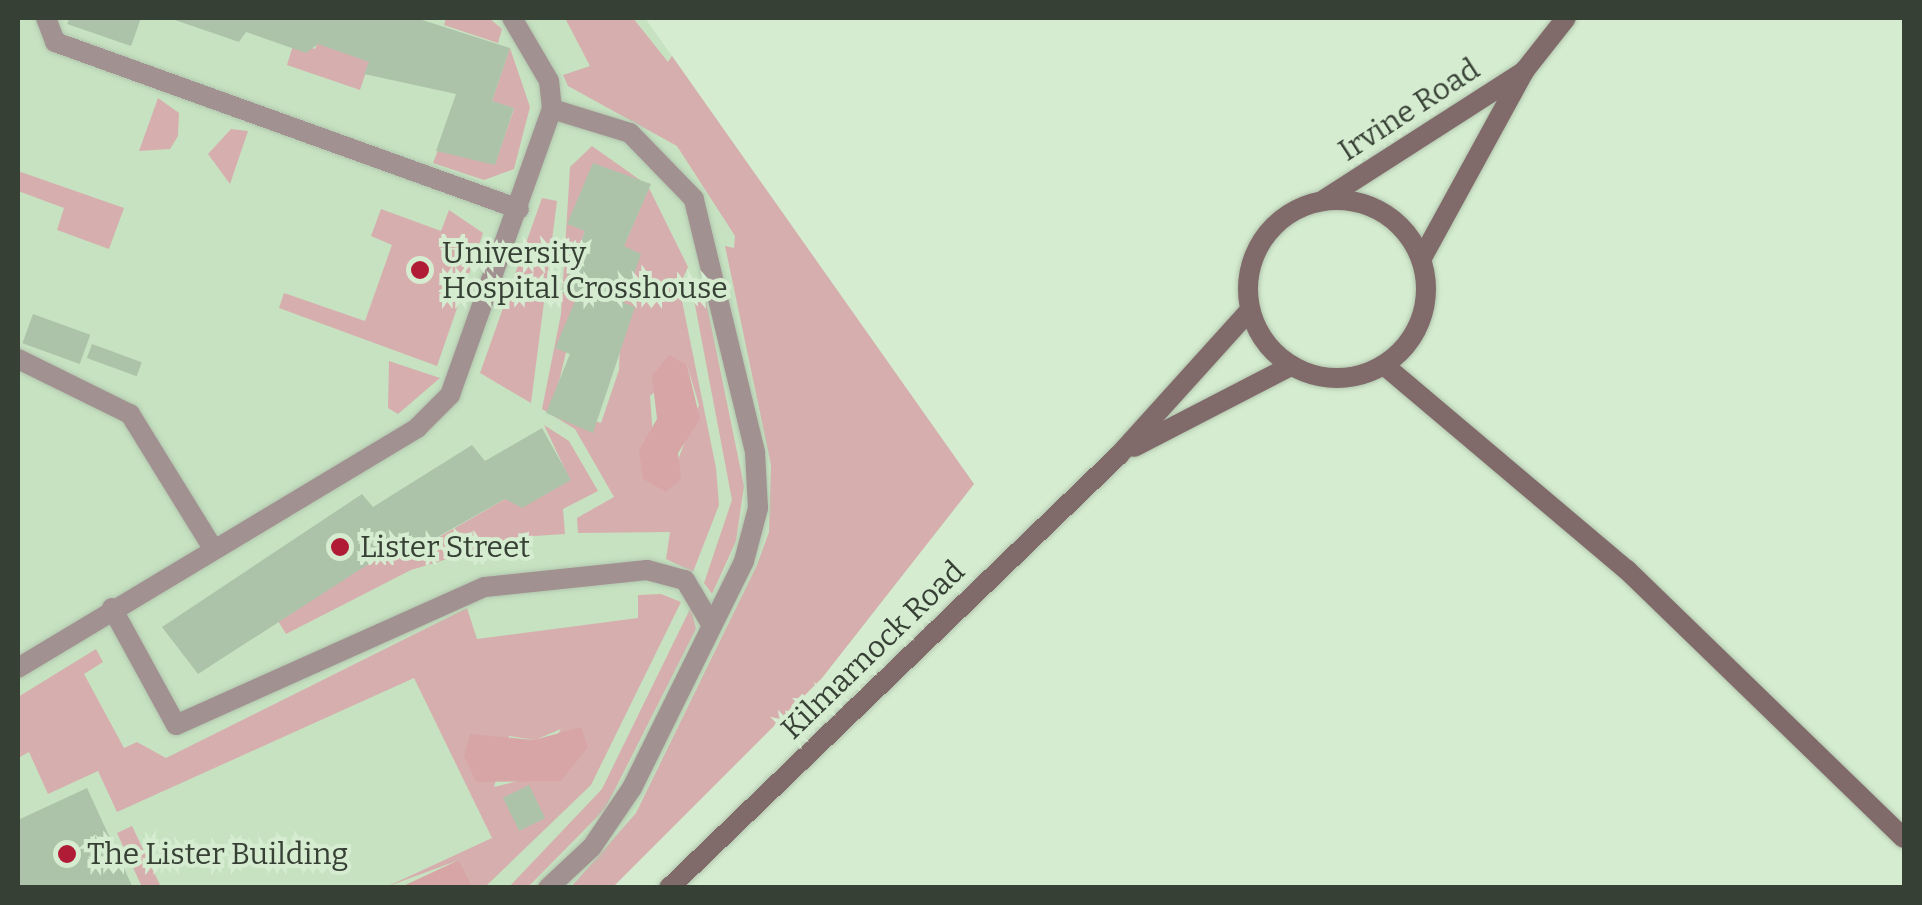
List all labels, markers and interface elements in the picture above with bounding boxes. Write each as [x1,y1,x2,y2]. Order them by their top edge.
street label: Irvine Road [1332,51,1486,169]
place label: University Hospital Crosshouse [442,235,728,306]
marker: University Hospital Crosshouse [407,257,433,283]
place label: Lister Street [360,529,530,565]
marker: Lister Street [329,536,351,558]
street label: Kilmarnock Road [774,553,972,747]
place label: The Lister Building [87,836,348,872]
marker: The Lister Building [56,843,78,865]

